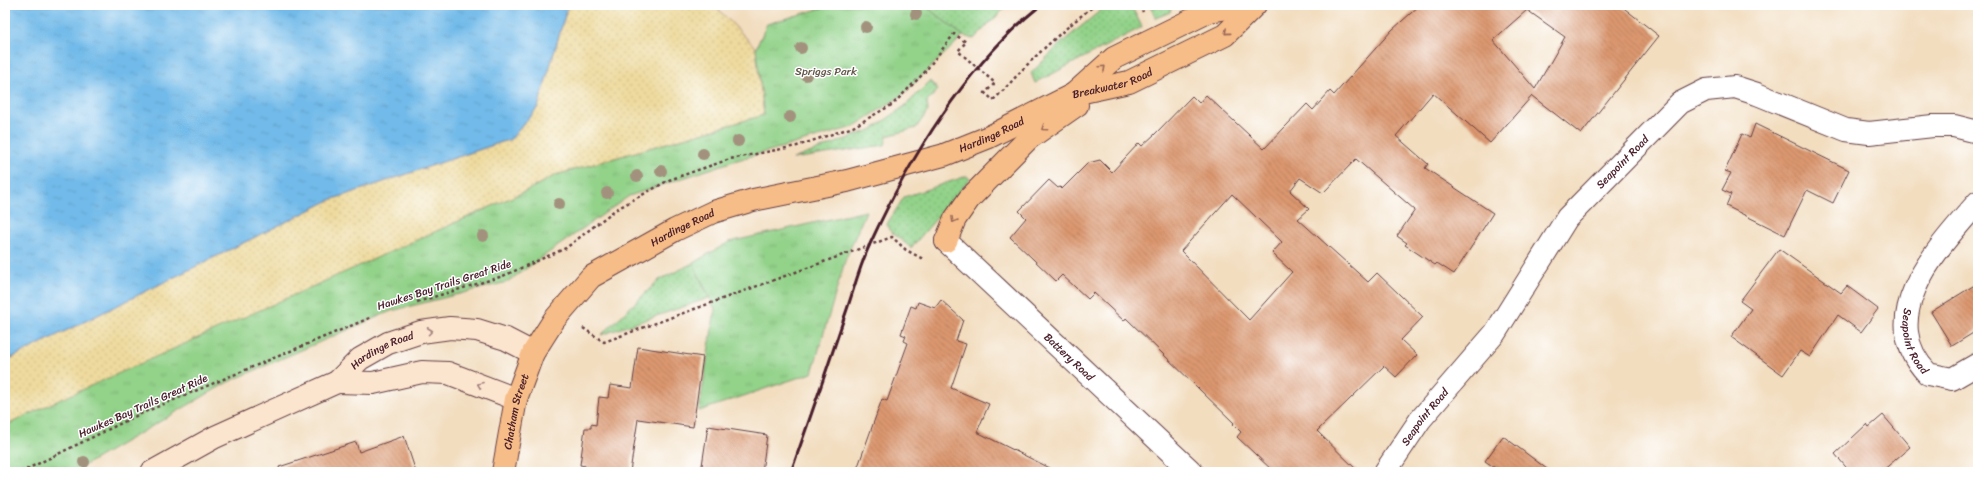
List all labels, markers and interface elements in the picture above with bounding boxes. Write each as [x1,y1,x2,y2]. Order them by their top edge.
one-way arrow [1224,28,1232,35]
park label: Spriggs Park [795,62,857,81]
street label: Breakwater Road [1070,62,1157,104]
one-way arrow [1098,65,1106,72]
street label: Hardinge Road [956,111,1028,158]
one-way arrow [1042,123,1049,130]
street label: Seapoint Road [1591,130,1654,193]
street label: Hardinge Road [647,203,719,252]
one-way arrow [952,216,959,223]
street label: Hawkes Bay Trails Great Ride [374,254,514,316]
street label: Seapoint Road [1897,307,1934,379]
street label: Hardinge Road [345,325,417,374]
one-way arrow [427,327,433,336]
street label: Battery Road [1039,328,1100,386]
street label: Hawkes Bay Trails Great Ride [75,369,211,443]
street label: Chatham Street [498,371,534,451]
one-way arrow [477,381,484,389]
street label: Seapoint Road [1396,383,1454,450]

